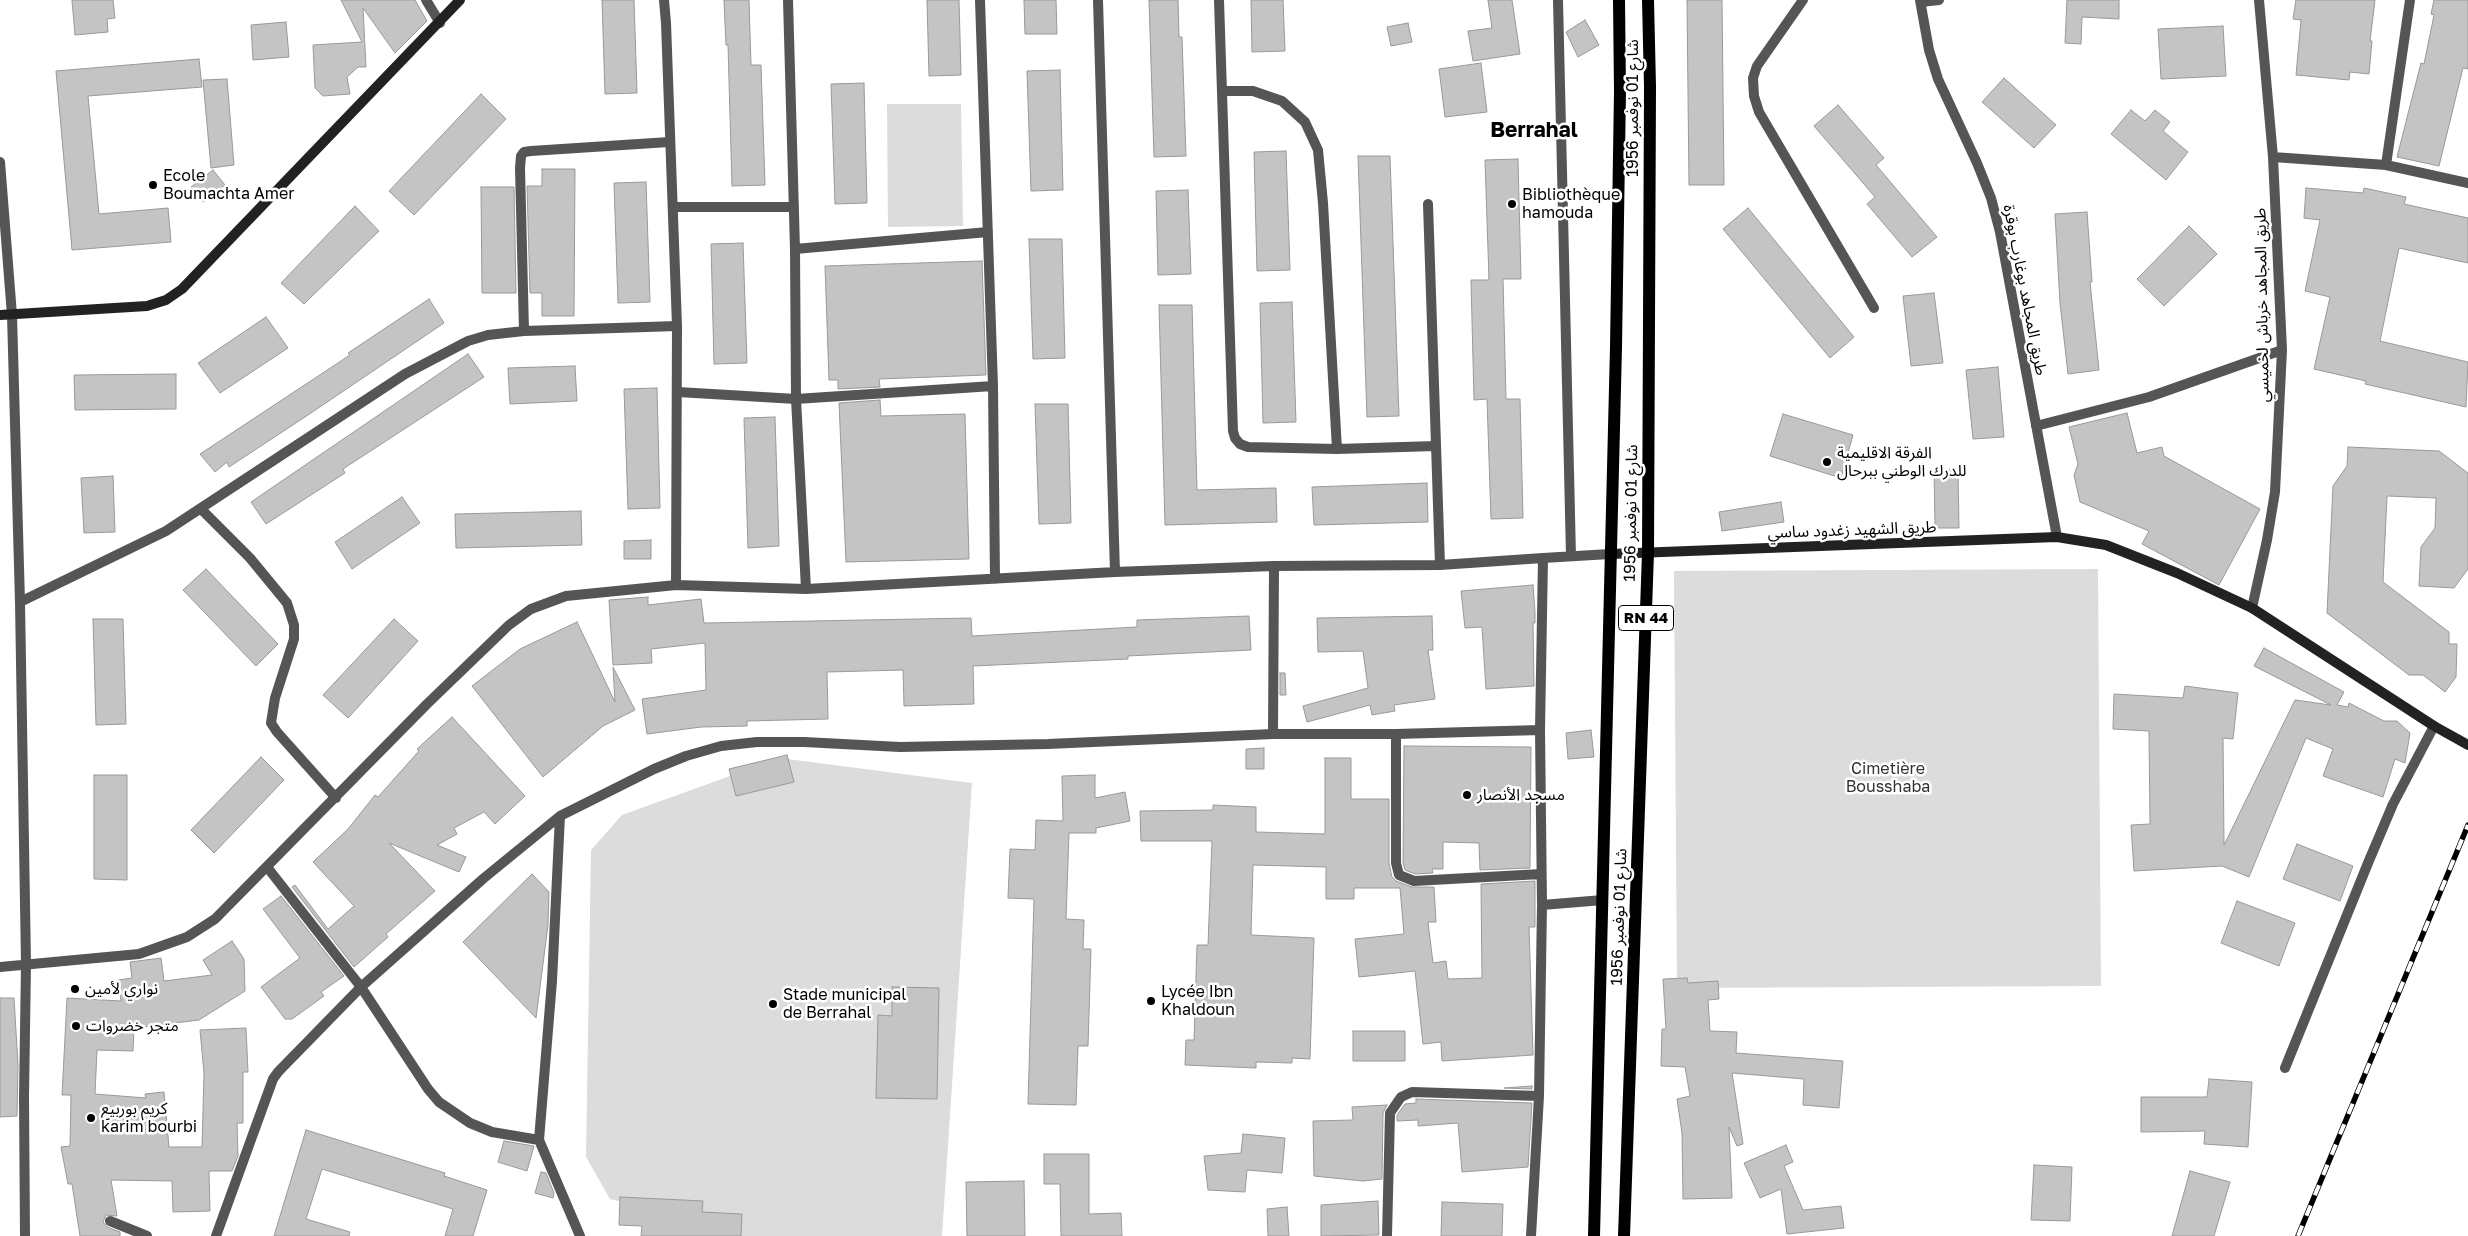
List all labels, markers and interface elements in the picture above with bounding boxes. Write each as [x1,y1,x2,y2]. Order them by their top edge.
street label: شارع 01 نوفمبر 1956 [1623,39,1643,177]
district label: Berrahal [1490,117,1578,143]
place label: Ecole Boumachta Amer [163,166,294,204]
marker: Ecole Boumachta Amer [147,179,159,191]
place label: Bibliothèque hamouda [1522,185,1620,223]
marker: Bibliothèque hamouda [1506,198,1518,210]
street label: طريق المجاهد بوغارب بوقرة [1999,203,2051,377]
street label: طريق المجاهد خرباش لخميسي [2251,208,2273,402]
place label: الفرقة الاقليمية للدرك الوطني ببرحال [1837,443,1966,481]
street label: شارع 01 نوفمبر 1956 [1620,444,1642,582]
marker: الفرقة الاقليمية للدرك الوطني ببرحال [1821,456,1833,468]
street label: طريق الشهيد زغدود ساسي [1767,517,1937,543]
road number: RN 44 [1618,606,1674,630]
park label: Cimetière Bousshaba [1846,759,1930,797]
place label: مسجد الأنصار [1477,785,1565,805]
marker: مسجد الأنصار [1461,789,1473,801]
street label: شارع 01 نوفمبر 1956 [1607,848,1631,986]
place label: نواري لأمين [85,979,158,999]
place label: Lycée Ibn Khaldoun [1161,982,1235,1020]
marker: نواري لأمين [69,983,81,995]
place label: Stade municipal de Berrahal [783,985,906,1023]
marker: Lycée Ibn Khaldoun [1145,995,1157,1007]
marker: Stade municipal de Berrahal [767,998,779,1010]
place label: متجر خضروات [86,1016,179,1036]
marker: متجر خضروات [70,1020,82,1032]
place label: كريم بوربيع karim bourbi [101,1099,197,1137]
marker: كريم بوربيع karim bourbi [85,1112,97,1124]

